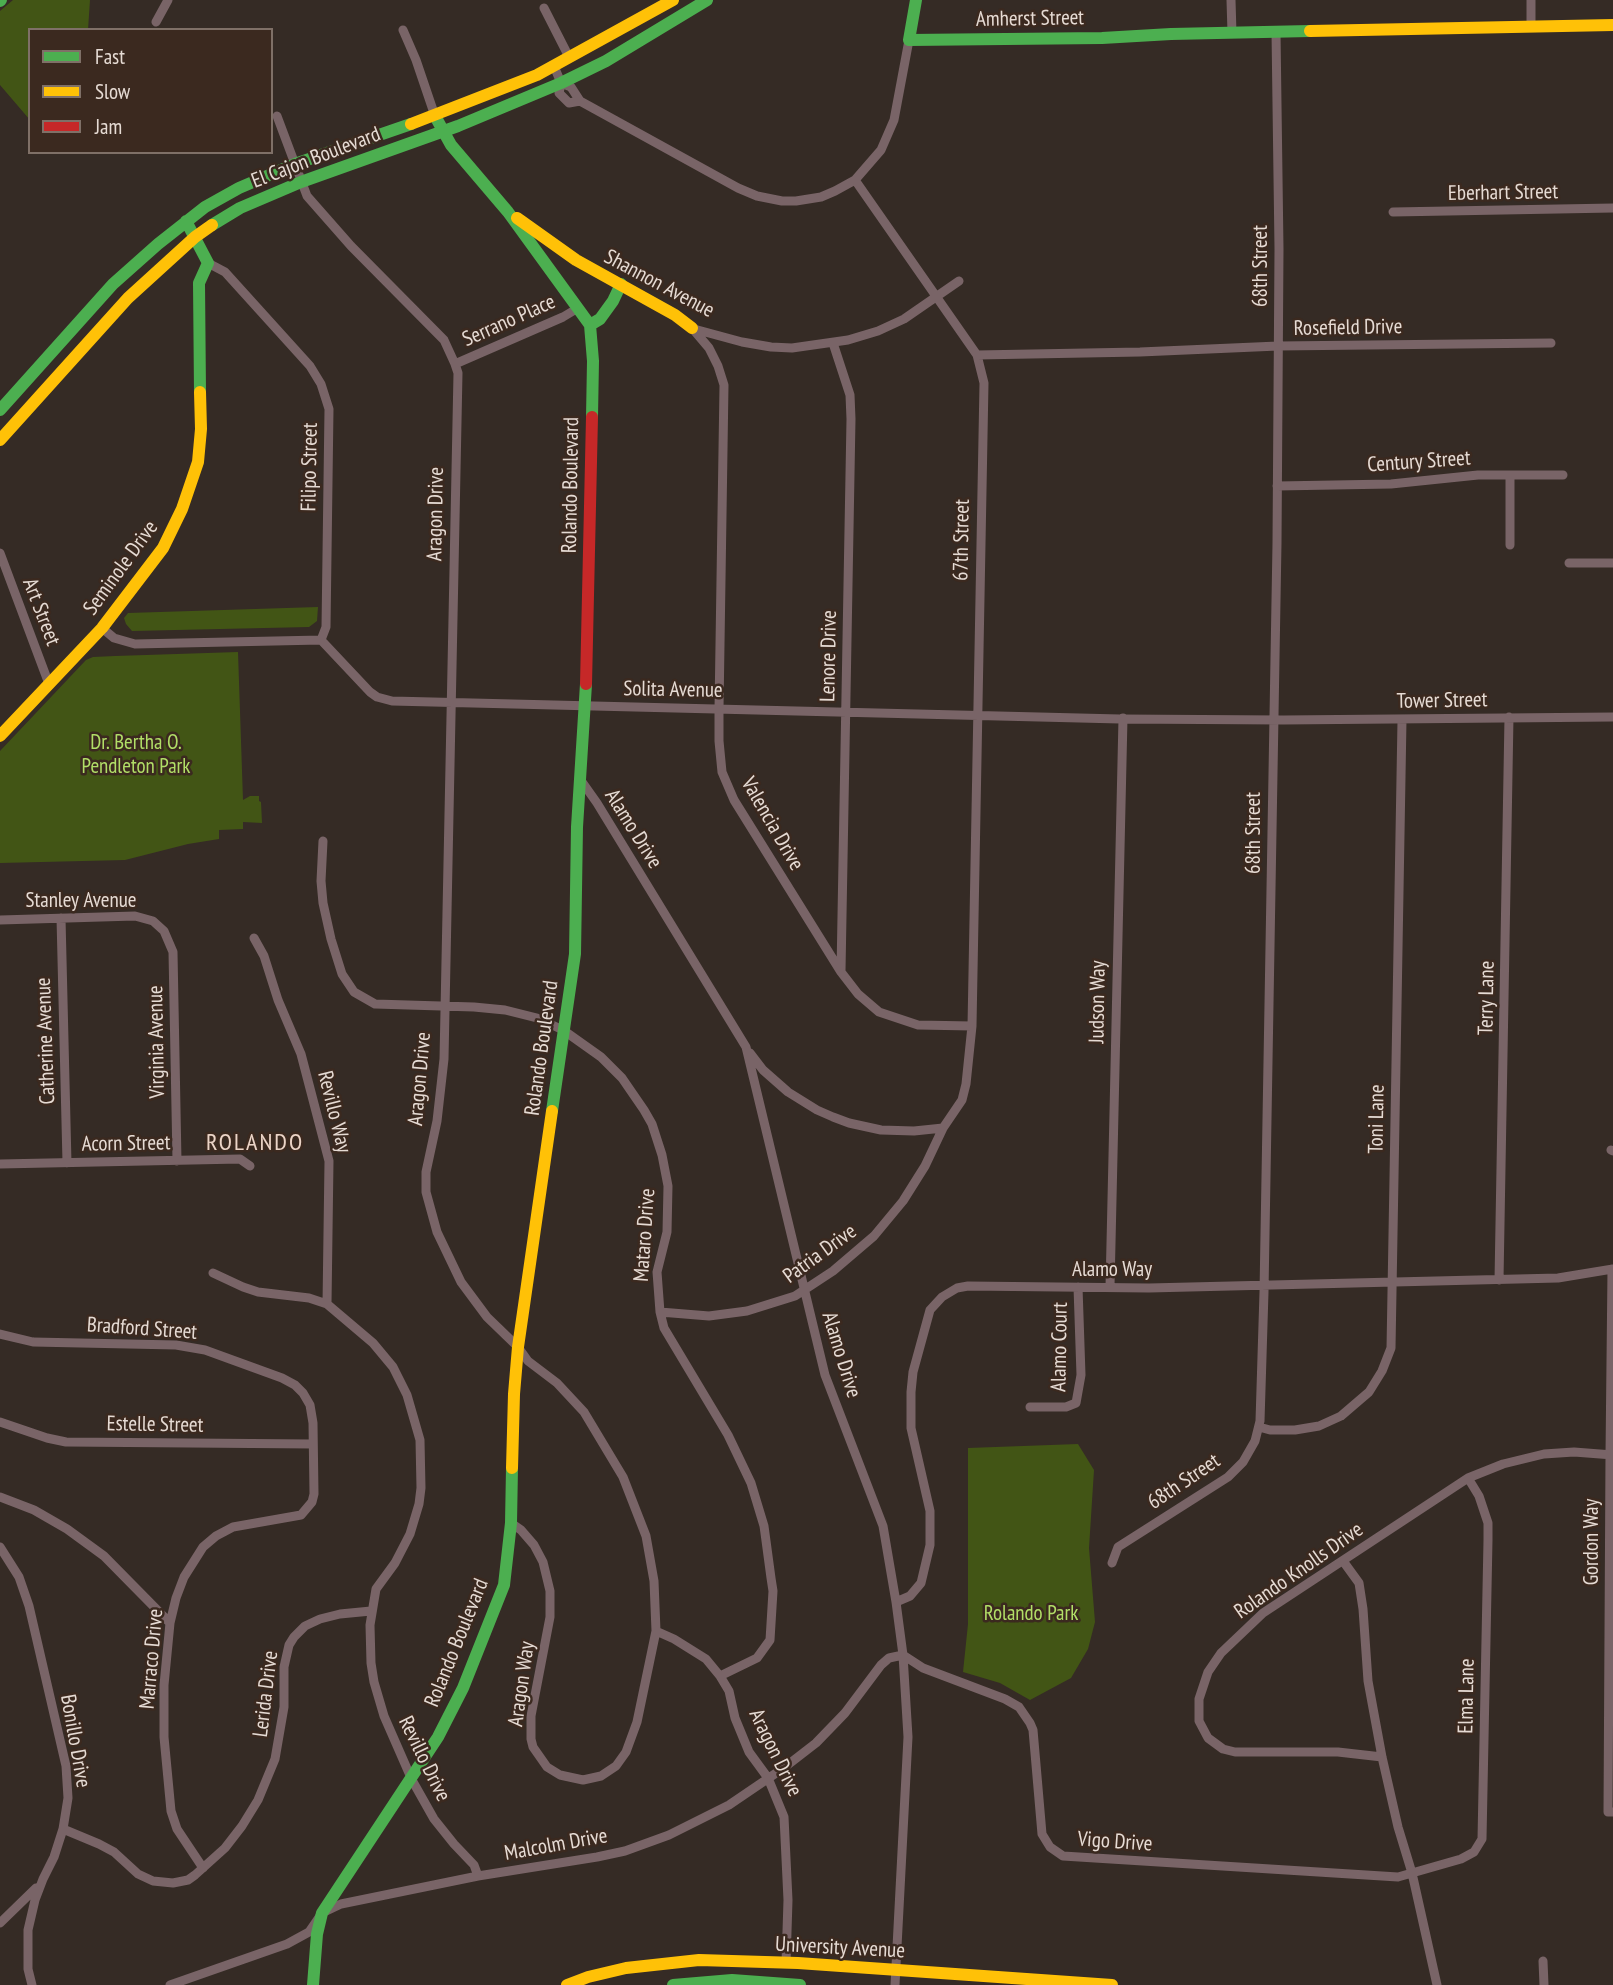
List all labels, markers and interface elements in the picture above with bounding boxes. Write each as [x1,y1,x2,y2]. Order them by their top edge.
street label: Amherst Street [976,5,1084,33]
legend [28,28,273,154]
text: Fast [95,43,125,70]
text: Slow [95,78,130,105]
text: Jam [95,113,122,140]
street label: El Cajon Boulevard [248,122,384,194]
street label: Eberhart Street [1448,179,1558,207]
street label: 68th Street [1248,225,1274,307]
street label: Shannon Avenue [600,244,718,324]
street label: Serrano Place [459,289,559,353]
street label: Rosefield Drive [1294,314,1402,342]
street label: Rolando Boulevard [557,417,585,553]
street label: Filipo Street [297,422,323,512]
street label: Century Street [1367,446,1471,478]
street label: Aragon Drive [423,467,449,561]
street label: 67th Street [949,499,975,581]
street label: Seminole Drive [78,516,164,620]
street label: Art Street [17,575,65,649]
street label: Lenore Drive [816,610,842,702]
street label: Solita Avenue [623,677,723,703]
street label: Tower Street [1396,688,1488,714]
park label: Dr. Bertha O. Pendleton Park [82,730,190,780]
street label: Valencia Drive [735,773,809,875]
street label: Alamo Drive [599,785,667,873]
street label: 68th Street [1241,792,1267,874]
street label: Stanley Avenue [25,888,137,914]
street label: Judson Way [1085,960,1111,1044]
street label: Terry Lane [1474,961,1500,1035]
street label: Catherine Avenue [31,977,61,1105]
street label: Rolando Boulevard [520,979,564,1117]
street label: Virginia Avenue [143,985,171,1099]
street label: Aragon Drive [403,1031,437,1127]
street label: Revillo Way [312,1069,356,1155]
street label: Toni Lane [1364,1084,1390,1154]
district label: ROLANDO [207,1129,303,1157]
street label: Acorn Street [81,1131,171,1157]
street label: Mataro Drive [629,1188,661,1282]
street label: Patria Drive [778,1219,862,1289]
street label: Alamo Way [1072,1257,1152,1283]
street label: Alamo Court [1047,1302,1073,1392]
street label: Alamo Drive [816,1309,866,1401]
street label: Bradford Street [86,1313,198,1345]
street label: Estelle Street [106,1412,204,1438]
street label: 68th Street [1143,1449,1225,1515]
street label: Gordon Way [1579,1499,1605,1585]
street label: Rolando Knolls Drive [1230,1517,1368,1625]
street label: Rolando Boulevard [420,1575,494,1711]
park label: Rolando Park [984,1601,1078,1627]
street label: Marraco Drive [135,1608,169,1710]
street label: Aragon Way [504,1640,540,1728]
street label: Lerida Drive [248,1649,284,1739]
street label: Elma Lane [1454,1658,1480,1734]
street label: Bonillo Drive [54,1692,96,1790]
street label: Aragon Drive [743,1705,807,1801]
street label: Revillo Drive [393,1712,455,1806]
street label: Malcolm Drive [503,1824,609,1866]
street label: Vigo Drive [1077,1827,1153,1857]
street label: University Avenue [774,1932,906,1964]

